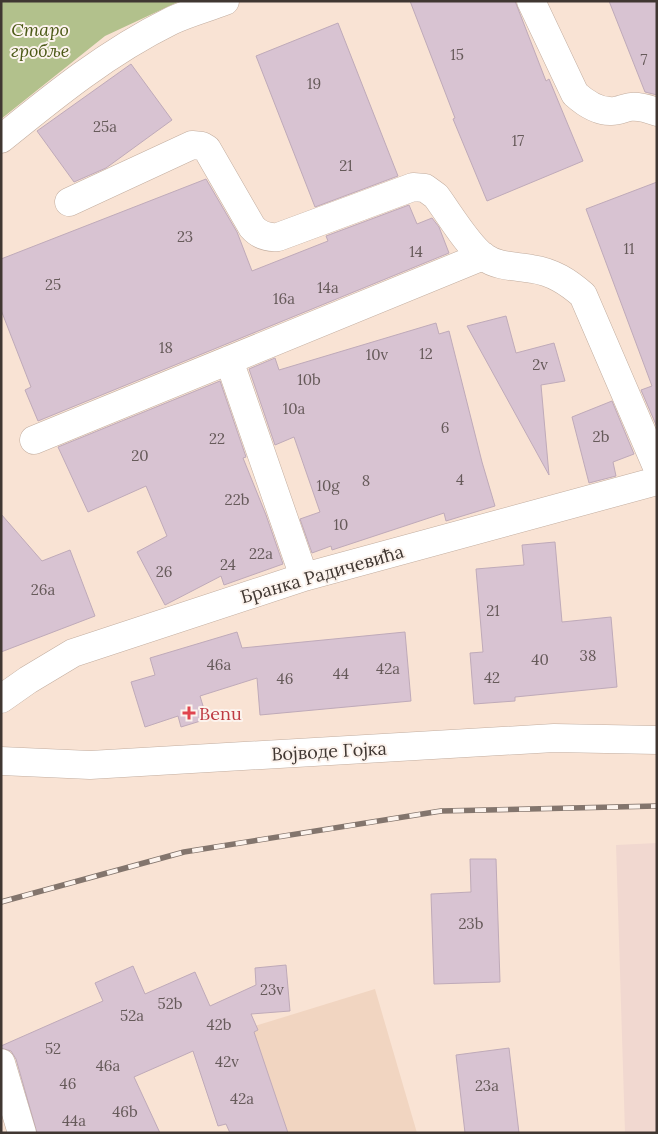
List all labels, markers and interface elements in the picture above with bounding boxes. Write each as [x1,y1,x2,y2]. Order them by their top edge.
park label: Старо гробље [11,18,69,62]
house number: 15 [450,45,464,64]
house number: 7 [641,50,648,69]
house number: 19 [307,74,321,93]
house number: 25a [93,117,117,136]
house number: 17 [512,131,524,150]
house number: 21 [339,156,353,175]
house number: 23 [177,227,193,246]
house number: 11 [624,239,634,258]
house number: 14 [409,242,423,261]
house number: 25 [45,275,61,294]
house number: 14a [317,278,339,297]
house number: 16a [273,289,295,308]
house number: 18 [159,338,173,357]
house number: 12 [419,344,433,363]
house number: 10v [366,345,389,364]
house number: 2v [532,355,548,374]
house number: 10b [297,370,321,389]
house number: 10a [283,399,306,418]
house number: 6 [441,418,449,437]
house number: 2b [593,427,610,446]
house number: 22 [209,429,225,448]
house number: 20 [131,446,149,465]
house number: 4 [456,470,464,489]
house number: 8 [362,471,370,490]
house number: 10g [316,476,340,495]
house number: 22b [225,490,250,509]
house number: 10 [334,515,348,534]
street label: Бранка Радичевића [238,540,406,608]
house number: 22a [249,544,273,563]
house number: 24 [220,555,236,574]
house number: 26 [156,562,172,581]
house number: 26a [31,580,55,599]
house number: 21 [486,601,500,620]
house number: 38 [580,646,596,665]
house number: 40 [531,650,549,669]
house number: 46a [207,655,232,674]
house number: 42a [376,659,400,678]
house number: 44 [333,664,349,683]
house number: 42 [484,668,500,687]
house number: 46 [277,669,293,688]
place label: Benu [199,702,242,725]
marker: Benu [183,707,195,719]
street label: Војводе Гојка [271,736,387,766]
house number: 23b [459,914,484,933]
house number: 23v [260,980,284,999]
house number: 52b [158,994,183,1013]
house number: 52a [120,1006,144,1025]
house number: 42b [207,1015,232,1034]
house number: 52 [45,1039,61,1058]
house number: 42v [215,1052,239,1071]
house number: 46a [96,1056,121,1075]
house number: 46 [60,1074,76,1093]
house number: 23a [475,1076,499,1095]
house number: 42a [230,1089,254,1108]
house number: 46b [112,1102,138,1121]
house number: 44a [62,1111,86,1130]

